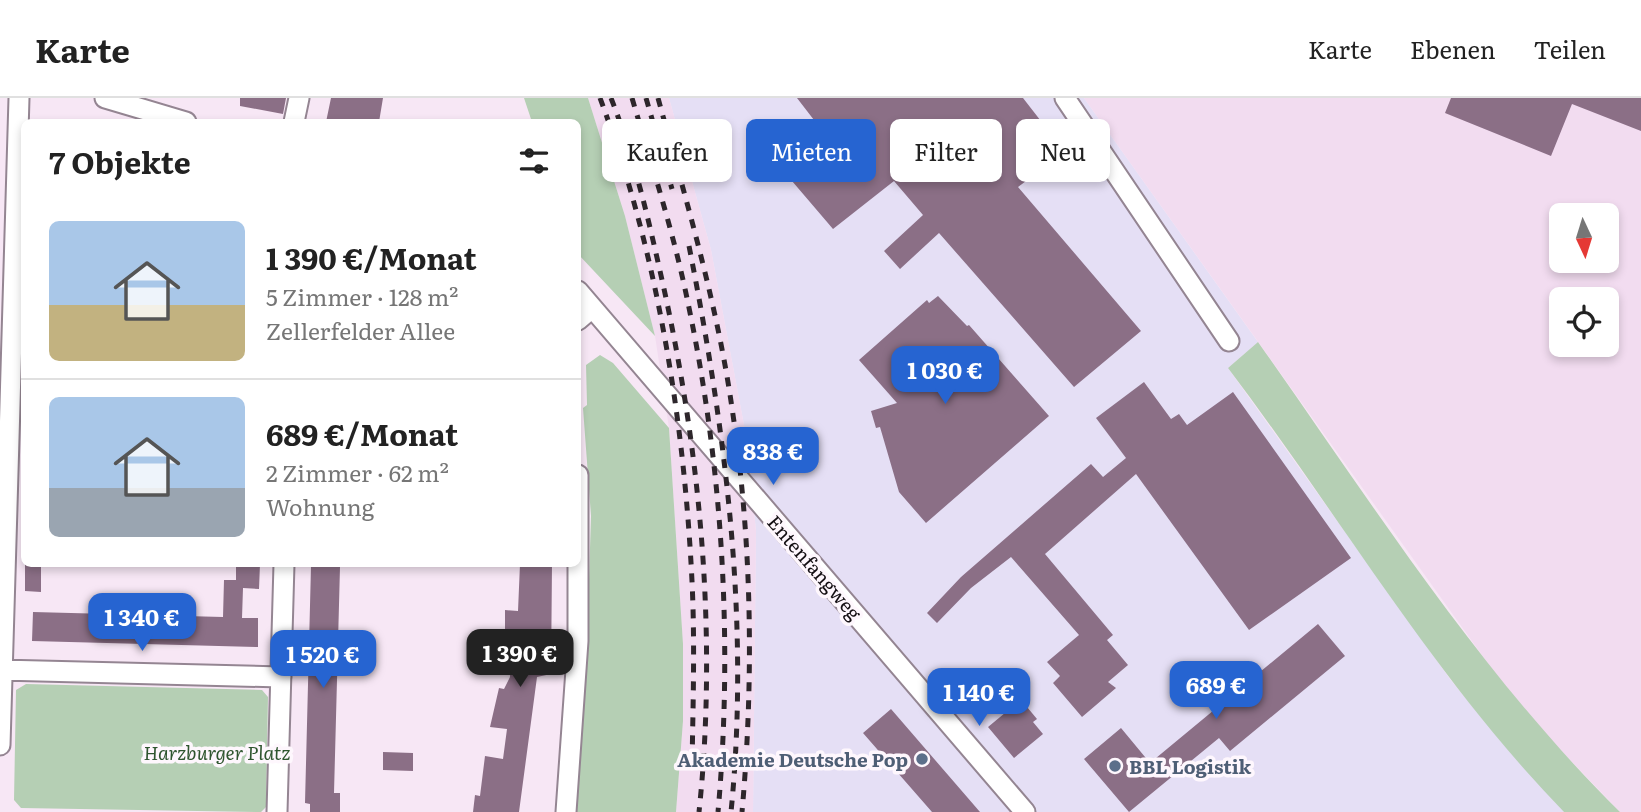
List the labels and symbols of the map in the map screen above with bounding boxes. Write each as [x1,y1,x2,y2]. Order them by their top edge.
north arrow [1549,203,1619,273]
pin: 1 030 € [880,346,1010,406]
pin: 838 € [724,428,822,487]
street label: Entenfangweg [762,508,869,626]
pin: 1 340 € [77,594,207,653]
pin: 1 520 € [258,630,388,690]
pin: 1 390 € [455,630,585,689]
pin: 689 € [1167,662,1265,721]
pin: 1 140 € [914,668,1044,728]
park label: Harzburger Platz [144,738,290,766]
place label: Akademie Deutsche Pop [677,745,908,773]
marker: Akademie Deutsche Pop [914,751,930,767]
place label: BBL Logistik [1129,752,1252,780]
marker: BBL Logistik [1107,758,1123,774]

